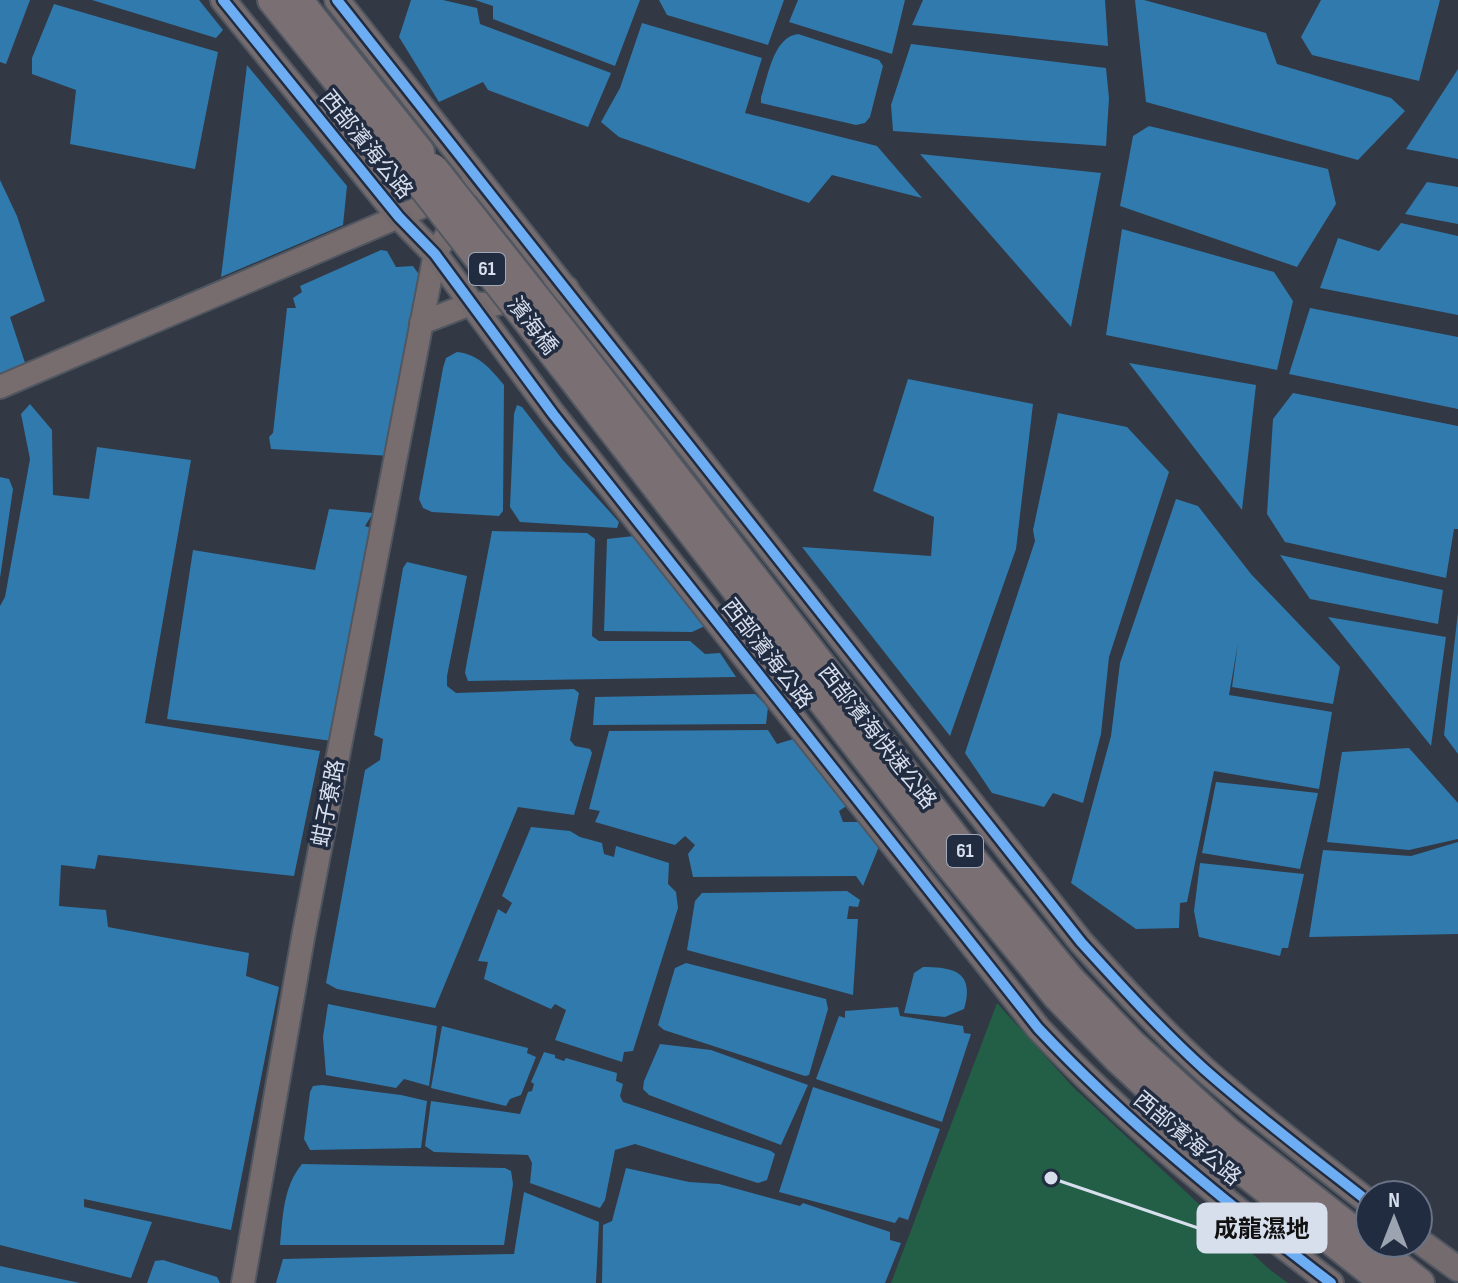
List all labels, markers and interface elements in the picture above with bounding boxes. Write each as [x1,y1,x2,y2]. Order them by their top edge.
street label: 西部濱海公路 [314,85,418,205]
road number: 61 [469,253,505,285]
street label: 濱海橋 [501,292,563,360]
street label: 西部濱海公路 [716,594,818,714]
street label: 西部濱海快速公路 [812,659,942,815]
street label: 蚶子寮路 [307,757,351,849]
road number: 61 [947,835,983,867]
street label: 西部濱海公路 [1128,1086,1246,1192]
north arrow [1354,1179,1434,1259]
text: N [1388,1187,1400,1214]
callout: 成龍濕地 [1198,1204,1326,1252]
text: 成龍濕地 [1214,1215,1310,1244]

